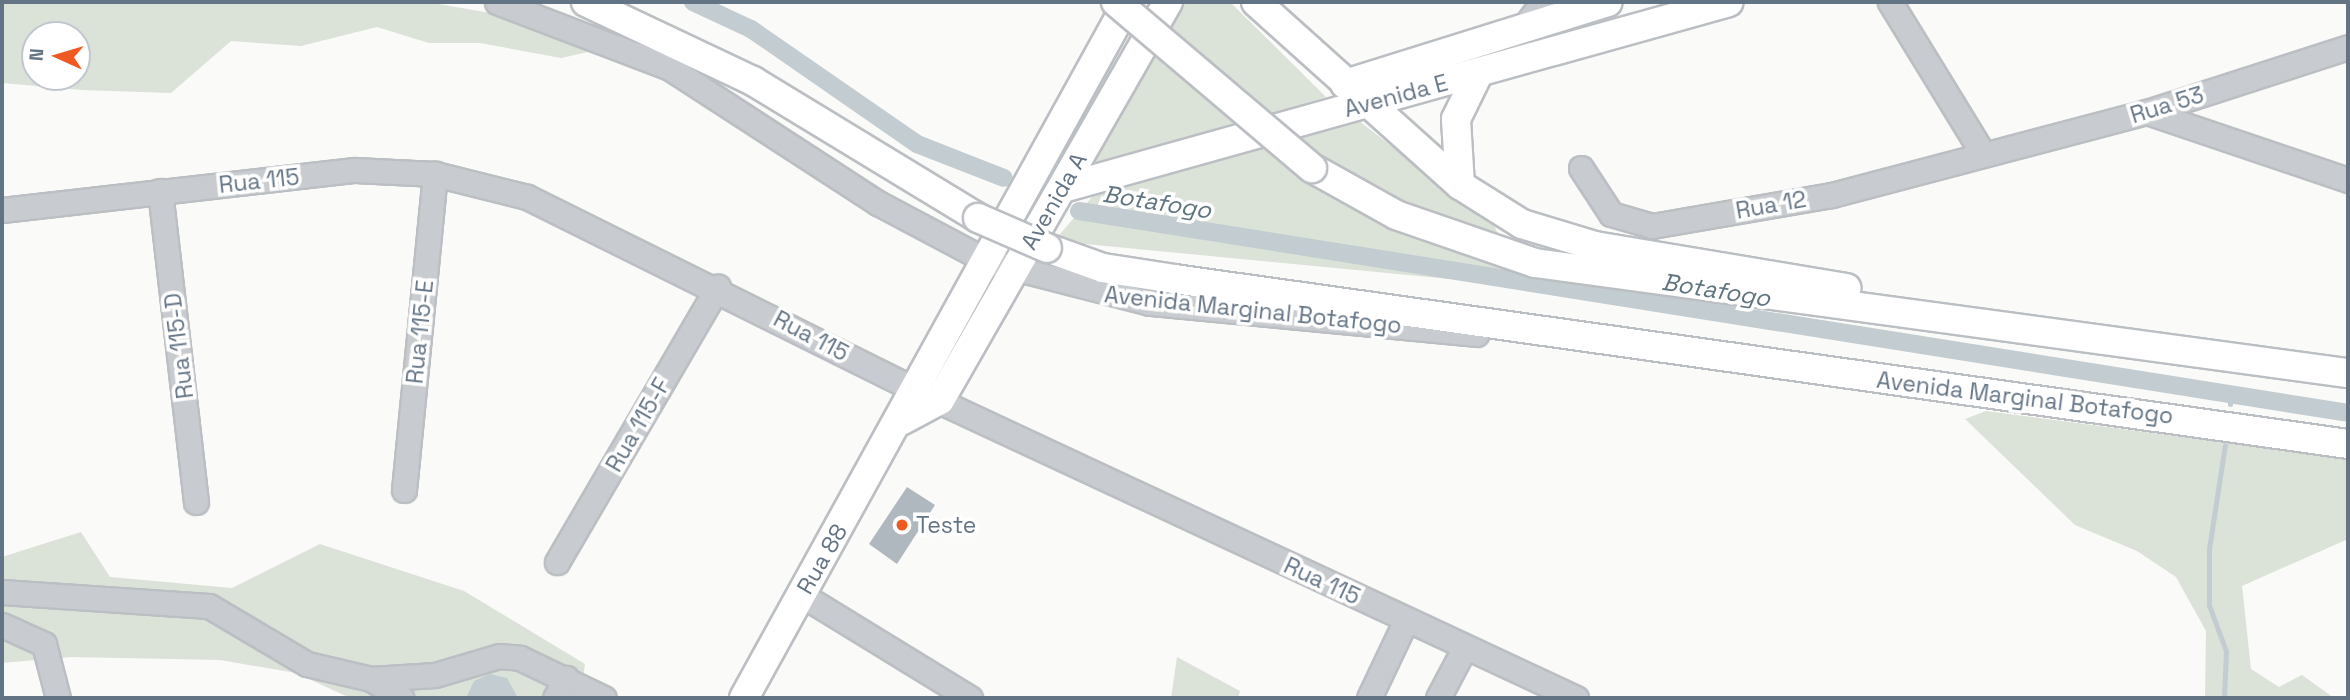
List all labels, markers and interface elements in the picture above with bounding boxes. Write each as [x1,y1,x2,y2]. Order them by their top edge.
north arrow [21,21,91,91]
text: N [24,47,49,62]
street label: Avenida E [1341,69,1451,123]
street label: Rua 53 [2127,81,2207,129]
street label: Avenida A [1015,147,1093,255]
street label: Rua 115 [217,163,301,199]
water label: Botafogo [1101,179,1213,225]
street label: Rua 12 [1734,185,1808,225]
water label: Botafogo [1660,267,1772,313]
street label: Rua 115-E [401,279,439,385]
street label: Avenida Marginal Botafogo [1103,281,1403,339]
street label: Rua 115-D [159,291,199,401]
street label: Rua 115 [769,305,853,367]
street label: Avenida Marginal Botafogo [1875,366,2175,430]
street label: Rua 115-F [600,373,676,477]
place label: Teste [916,511,976,539]
marker: Teste [894,517,910,533]
street label: Rua 88 [791,519,853,599]
street label: Rua 115 [1280,551,1364,611]

